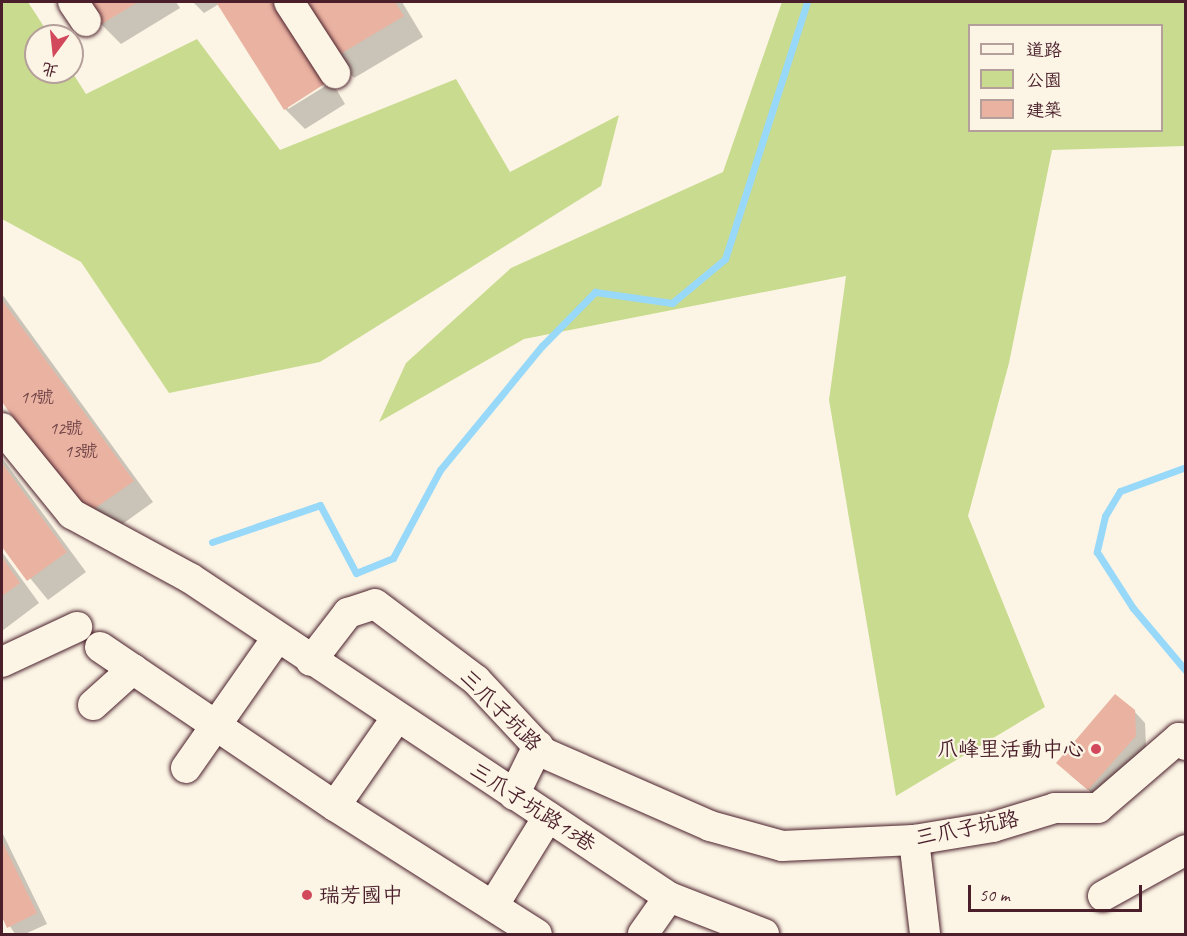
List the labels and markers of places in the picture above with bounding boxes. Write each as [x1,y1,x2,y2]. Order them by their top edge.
place label: 爪峰里活動中心 [937,736,1084,762]
marker: 爪峰里活動中心 [1089,742,1103,756]
place label: 瑞芳國中 [319,882,403,908]
marker: 瑞芳國中 [300,888,314,902]

